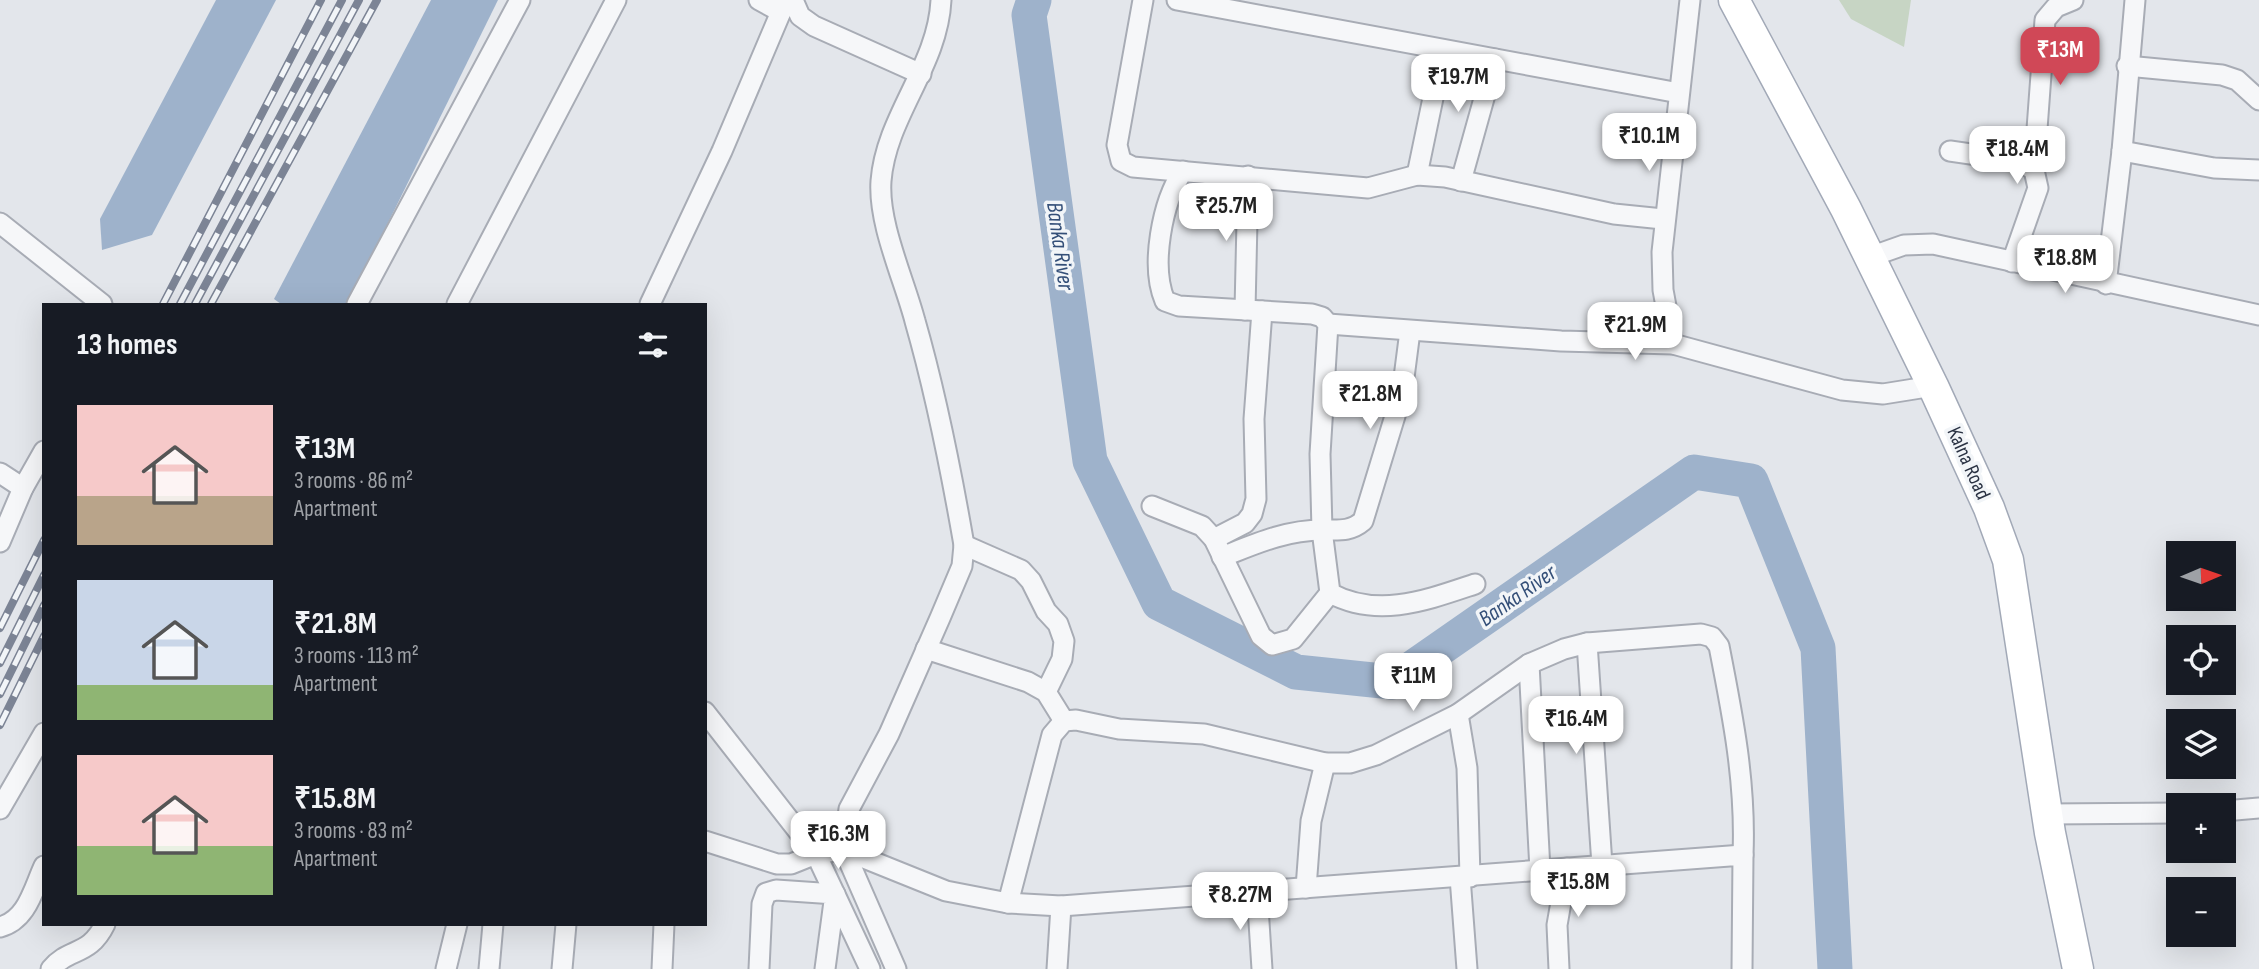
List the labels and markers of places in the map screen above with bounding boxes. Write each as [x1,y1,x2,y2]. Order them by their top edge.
pin: ₹13M [2019,28,2101,87]
pin: ₹19.7M [1401,54,1515,114]
pin: ₹10.1M [1592,114,1706,173]
pin: ₹18.4M [1960,127,2074,186]
pin: ₹25.7M [1169,184,1283,243]
pin: ₹18.8M [2008,236,2122,295]
pin: ₹21.9M [1578,302,1692,362]
pin: ₹21.8M [1313,372,1427,431]
pin: ₹11M [1372,654,1454,713]
pin: ₹16.4M [1519,696,1633,756]
pin: ₹16.3M [781,812,895,871]
pin: ₹15.8M [1521,860,1635,919]
pin: ₹8.27M [1183,872,1297,932]

